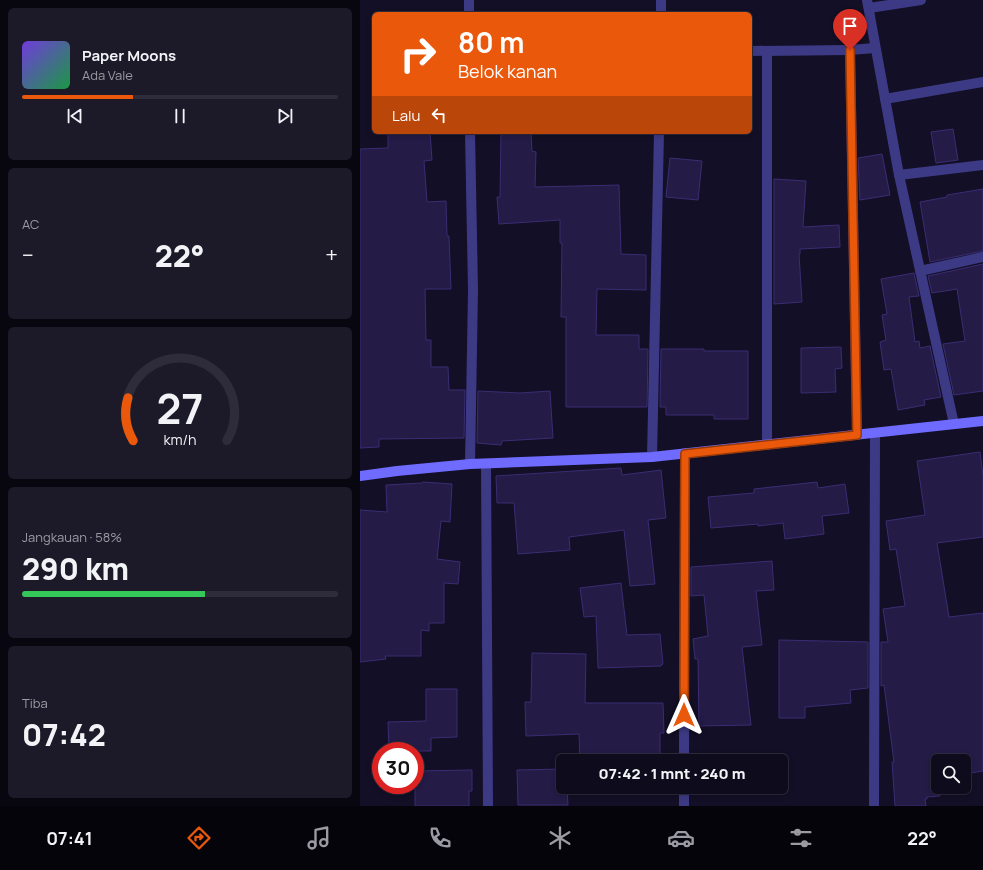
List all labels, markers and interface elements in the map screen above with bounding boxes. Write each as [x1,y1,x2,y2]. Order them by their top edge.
pin [833,9,867,50]
icon: arrive [839,15,861,37]
text: 80 m [458,23,524,61]
icon: right [392,28,444,80]
text: Paper Moons [82,45,176,66]
text: Belok kanan [458,59,557,83]
text: Ada Vale [82,66,133,84]
icon: left [428,104,450,126]
icon: previous [64,105,86,127]
icon: pause [169,105,191,127]
icon: next [274,105,296,127]
text: Lalu [392,105,420,126]
text: AC [22,215,39,233]
text: 22° [155,235,204,276]
text: − [22,240,34,270]
text: + [325,240,338,270]
text: 27 [157,380,203,436]
text: km/h [163,430,197,449]
text: Jangkauan · 58% [22,528,122,546]
text: 290 km [22,548,129,589]
text: Tiba [22,694,48,712]
position arrow [663,694,705,736]
text: 07:42 [22,714,106,755]
speed limit sign: 30 [372,742,424,794]
map controls [931,754,971,794]
button: search [931,754,971,794]
text: 07:42 · 1 mnt · 240 m [599,763,745,784]
icon: directions [185,824,213,852]
icon: music [305,824,333,852]
icon: phone [426,824,454,852]
icon: climate [546,824,574,852]
icon: car [667,824,695,852]
icon: filters [787,824,815,852]
text: 07:41 [46,826,93,850]
text: 22° [907,826,937,850]

